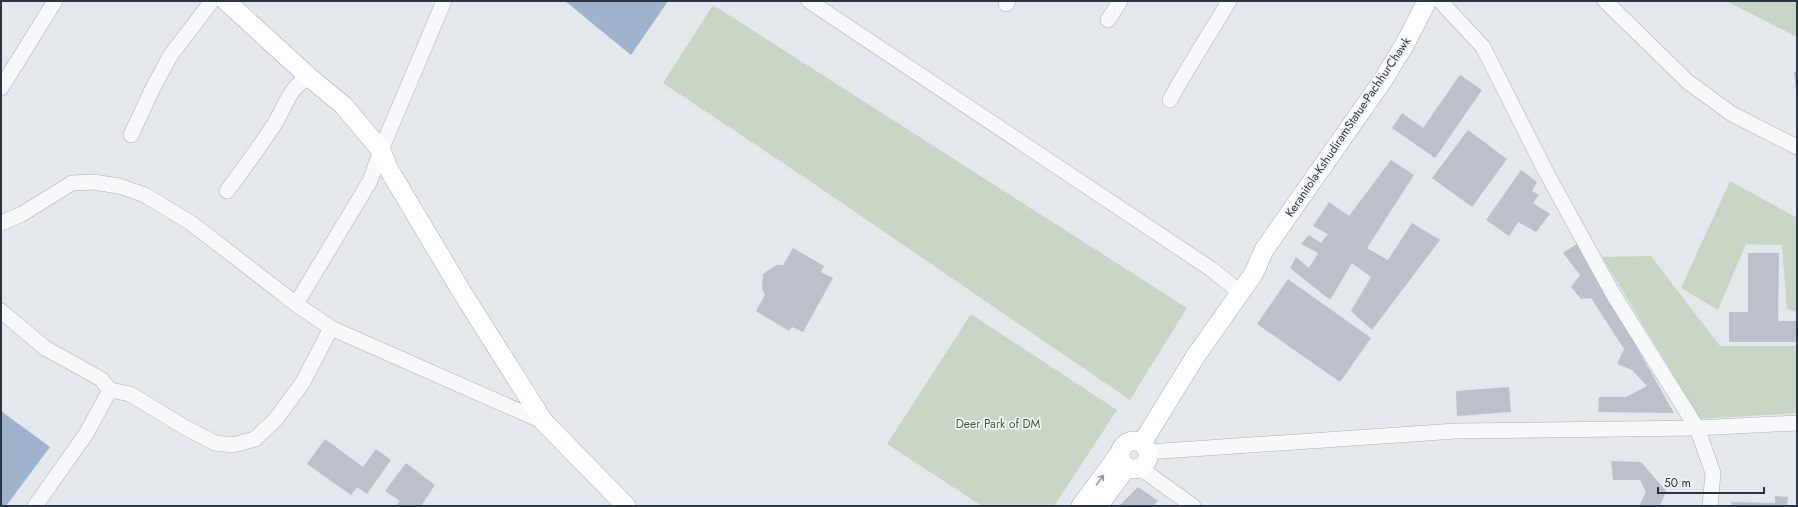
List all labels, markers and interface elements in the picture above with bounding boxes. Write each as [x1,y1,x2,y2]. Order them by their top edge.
street label: Keranitola-KshudiramStatue-PachhurChawk [1281,33,1416,221]
park label: Deer Park of DM [956,415,1041,433]
scale bar [1658,469,1764,495]
one-way arrow [1096,474,1105,485]
text: 50 m [1664,474,1691,492]

